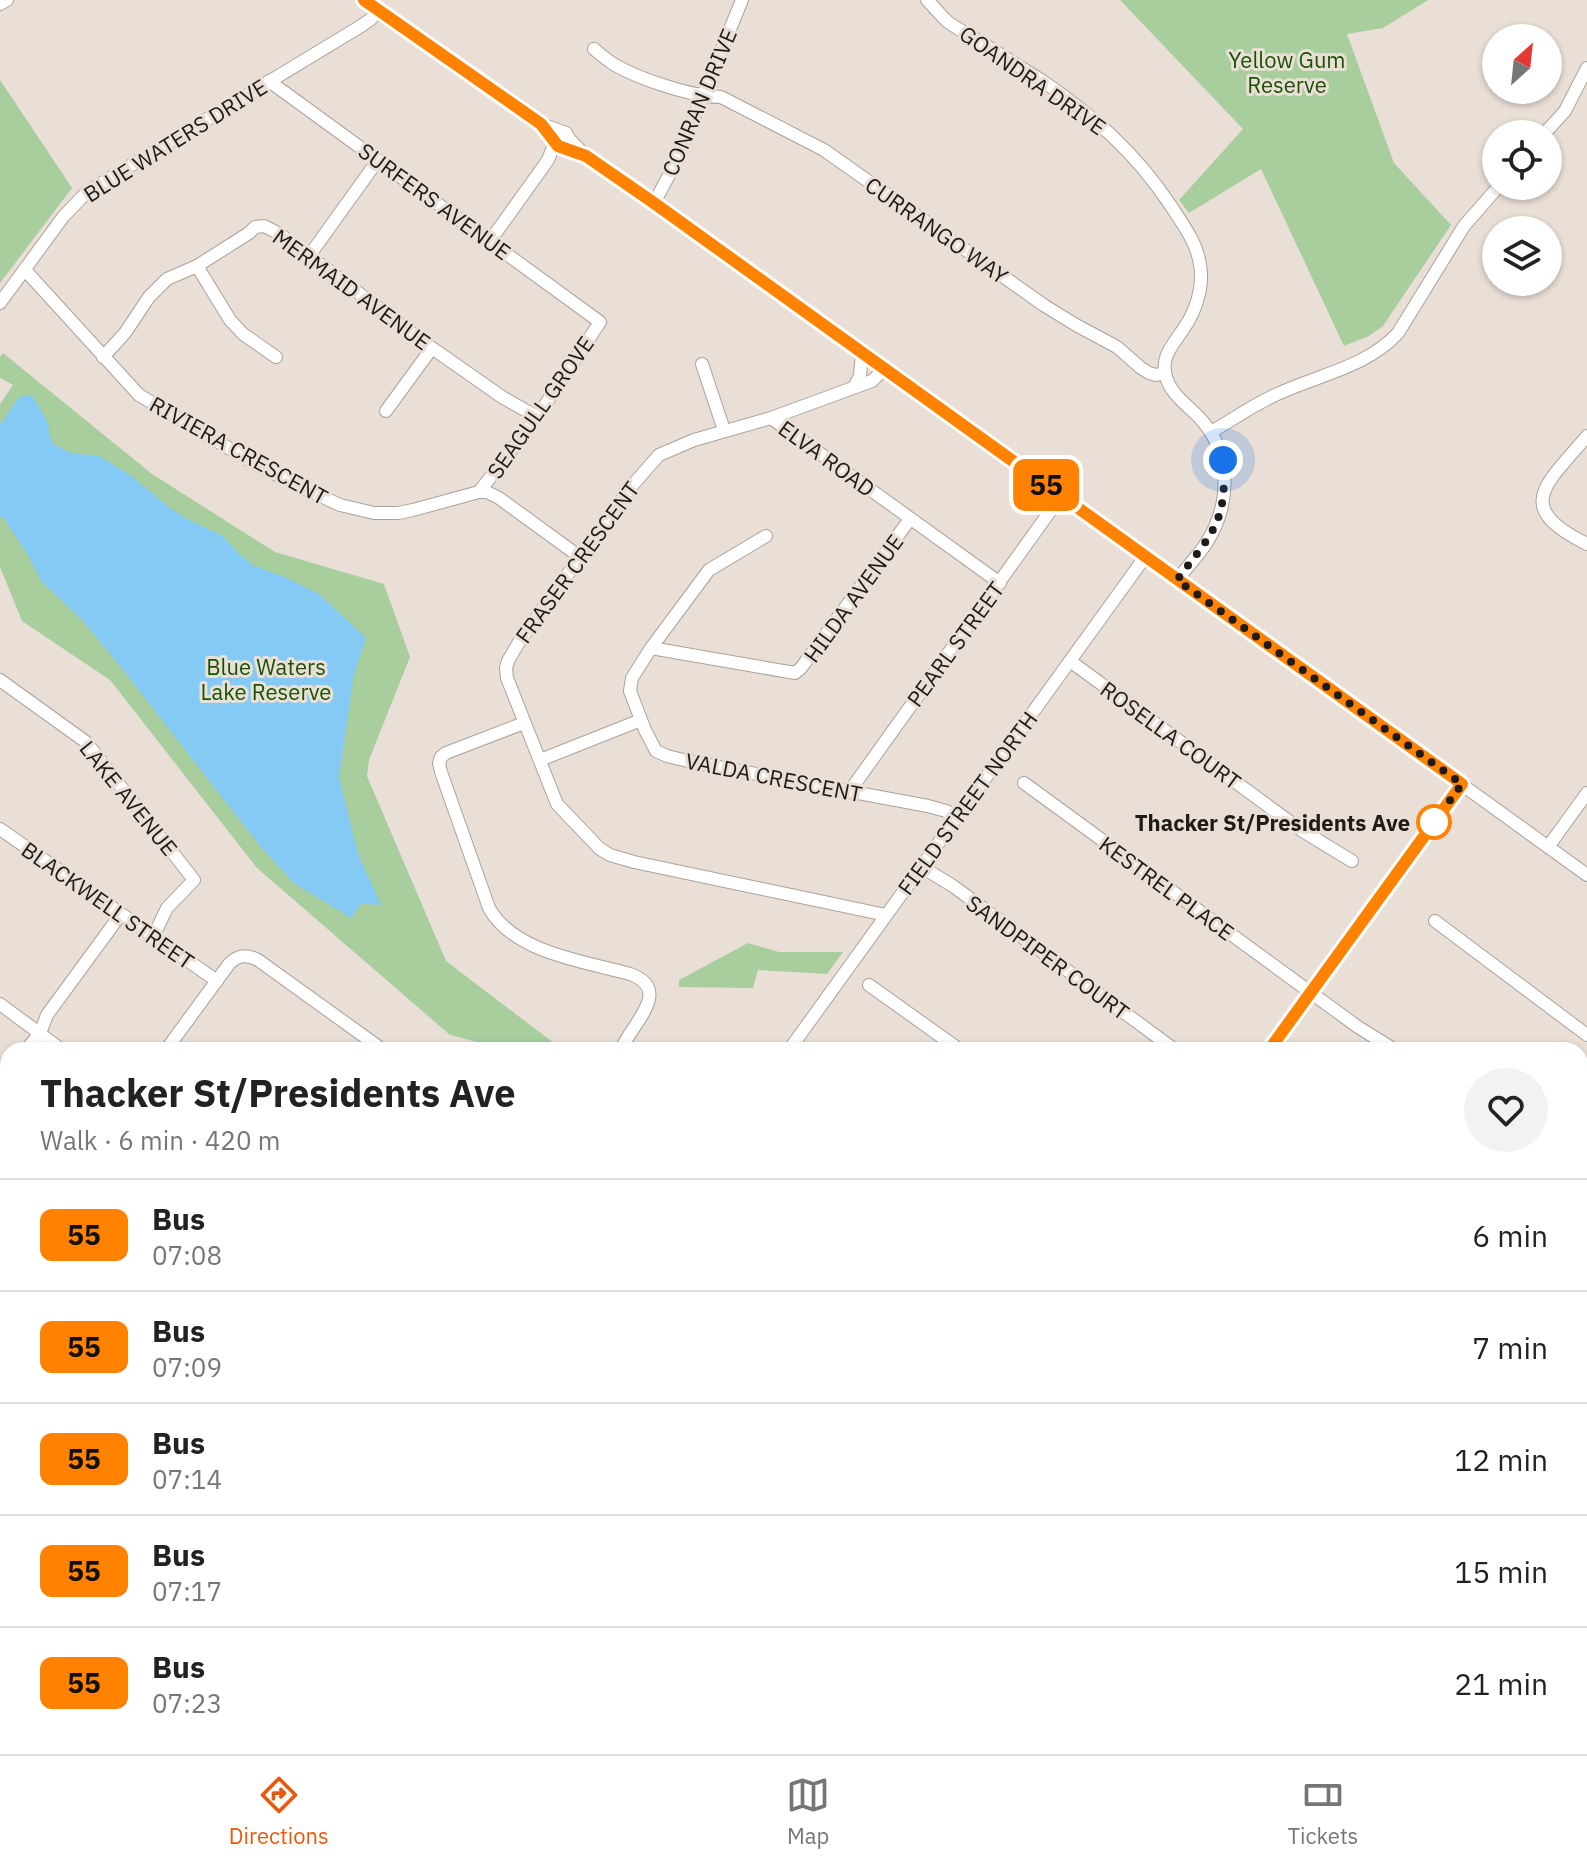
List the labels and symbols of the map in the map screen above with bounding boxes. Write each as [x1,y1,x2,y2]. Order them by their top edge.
street label: GOANDRA DRIVE [954,19,1112,141]
street label: CONRAN DRIVE [655,24,743,180]
north arrow [1482,24,1562,104]
park label: Yellow Gum Reserve [1228,45,1346,99]
street label: BLUE WATERS DRIVE [78,72,272,208]
street label: SURFERS AVENUE [353,136,517,266]
street label: CURRANGO WAY [860,170,1014,290]
street label: MERMAID AVENUE [267,222,437,356]
street label: SEAGULL GROVE [480,330,600,484]
street label: RIVIERA CRESCENT [145,389,334,511]
street label: ELVA ROAD [773,413,881,503]
your location [1203,440,1243,480]
line badge: 55 [1010,459,1082,511]
street label: FRASER CRESCENT [508,475,646,649]
street label: HILDA AVENUE [797,528,909,668]
street label: PEARL STREET [900,575,1010,712]
park label: Blue Waters Lake Reserve [201,652,331,706]
street label: ROSELLA COURT [1095,674,1247,796]
street label: FIELD STREET NORTH [891,705,1043,901]
street label: LAKE AVENUE [74,734,184,862]
street label: VALDA CRESCENT [683,746,865,808]
marker: Thacker St/Presidents Ave [1417,805,1451,839]
place label: Thacker St/Presidents Ave [1135,808,1410,837]
street label: KESTREL PLACE [1094,829,1240,947]
street label: BLACKWELL STREET [16,835,200,976]
street label: SANDPIPER COURT [961,888,1136,1026]

